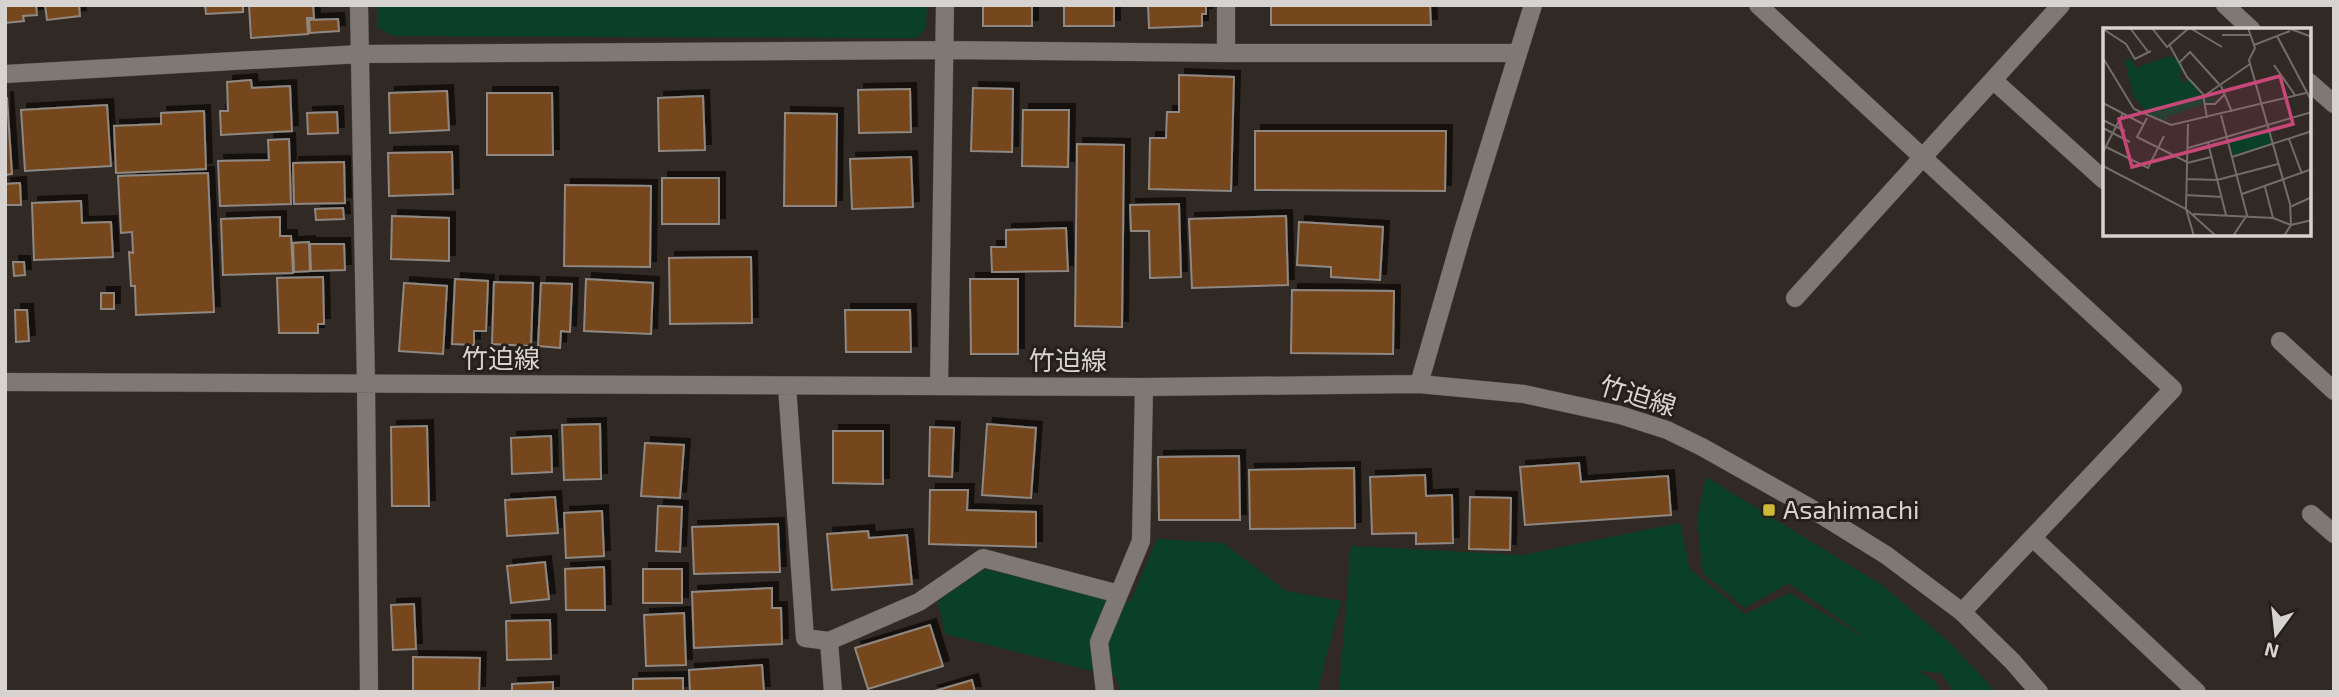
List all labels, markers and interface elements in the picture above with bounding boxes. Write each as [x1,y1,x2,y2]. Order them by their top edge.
inset map [2103,28,2311,236]
street label: 竹迫線 [462,342,540,373]
street label: 竹迫線 [1029,344,1107,375]
street label: 竹迫線 [1597,368,1680,421]
place label: Asahimachi [1783,493,1920,524]
marker: Asahimachi [1761,502,1777,518]
north arrow [2241,599,2311,669]
text: N [2262,638,2281,664]

